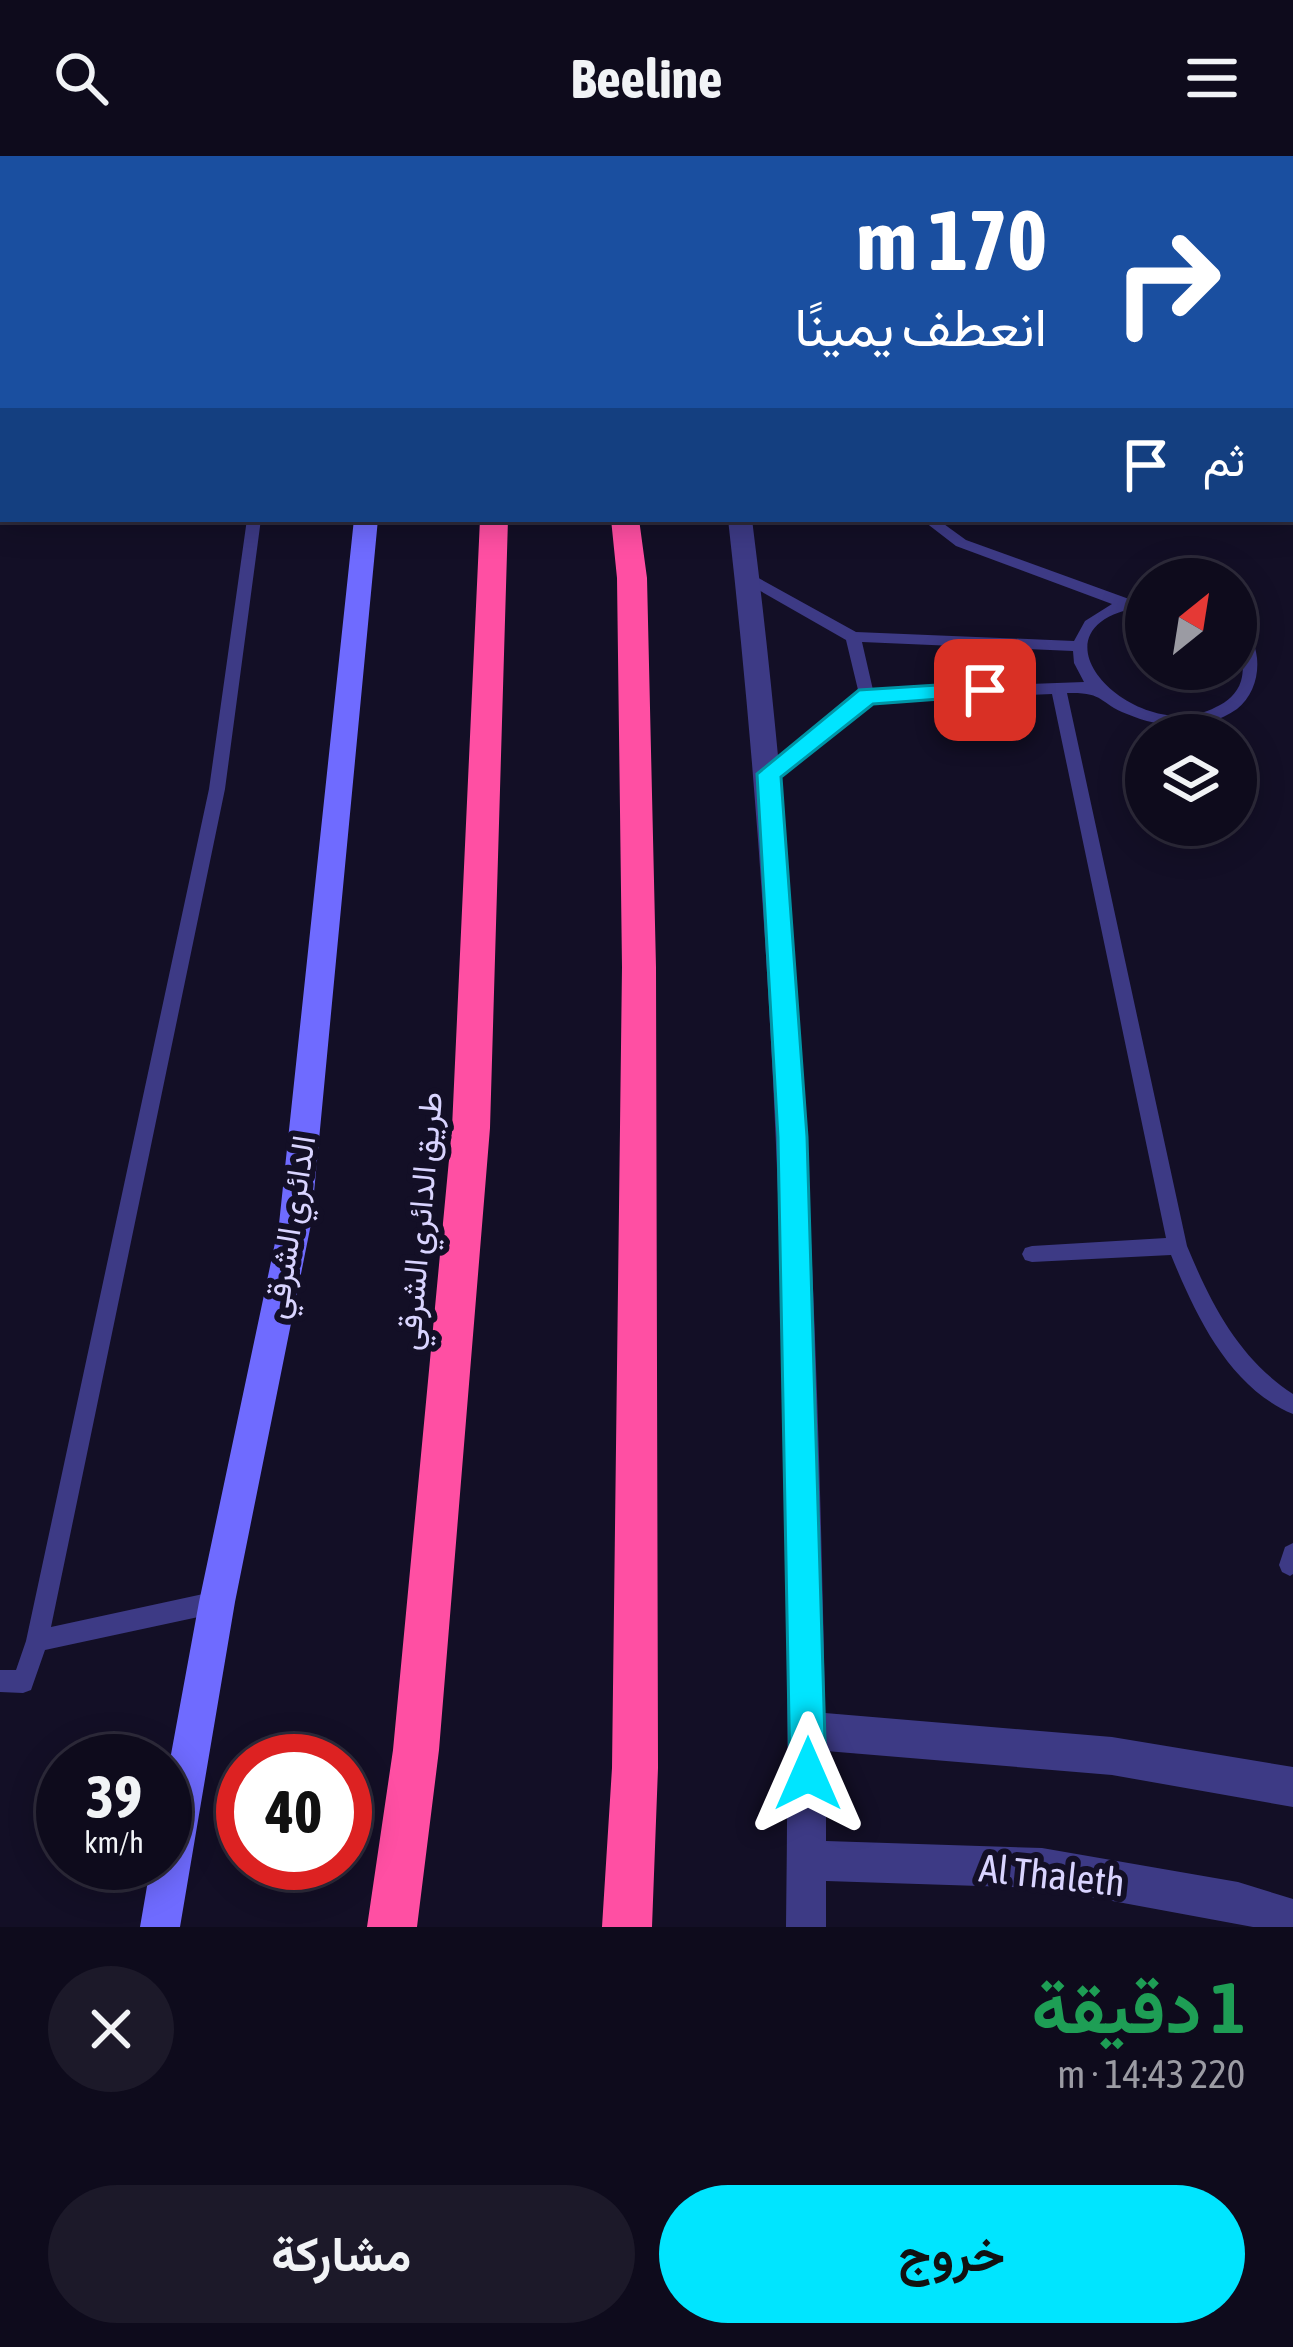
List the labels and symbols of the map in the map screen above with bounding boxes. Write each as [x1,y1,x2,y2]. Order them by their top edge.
north arrow [1125,558,1257,690]
pin [934,639,1036,741]
street label: طريق الدائري الشرقي [389,1090,457,1353]
street label: الدائري الشرقي [256,1133,330,1323]
position arrow [745,1711,871,1837]
speed limit sign: 40 [216,1734,372,1890]
street label: Al Thaleth [977,1845,1127,1905]

